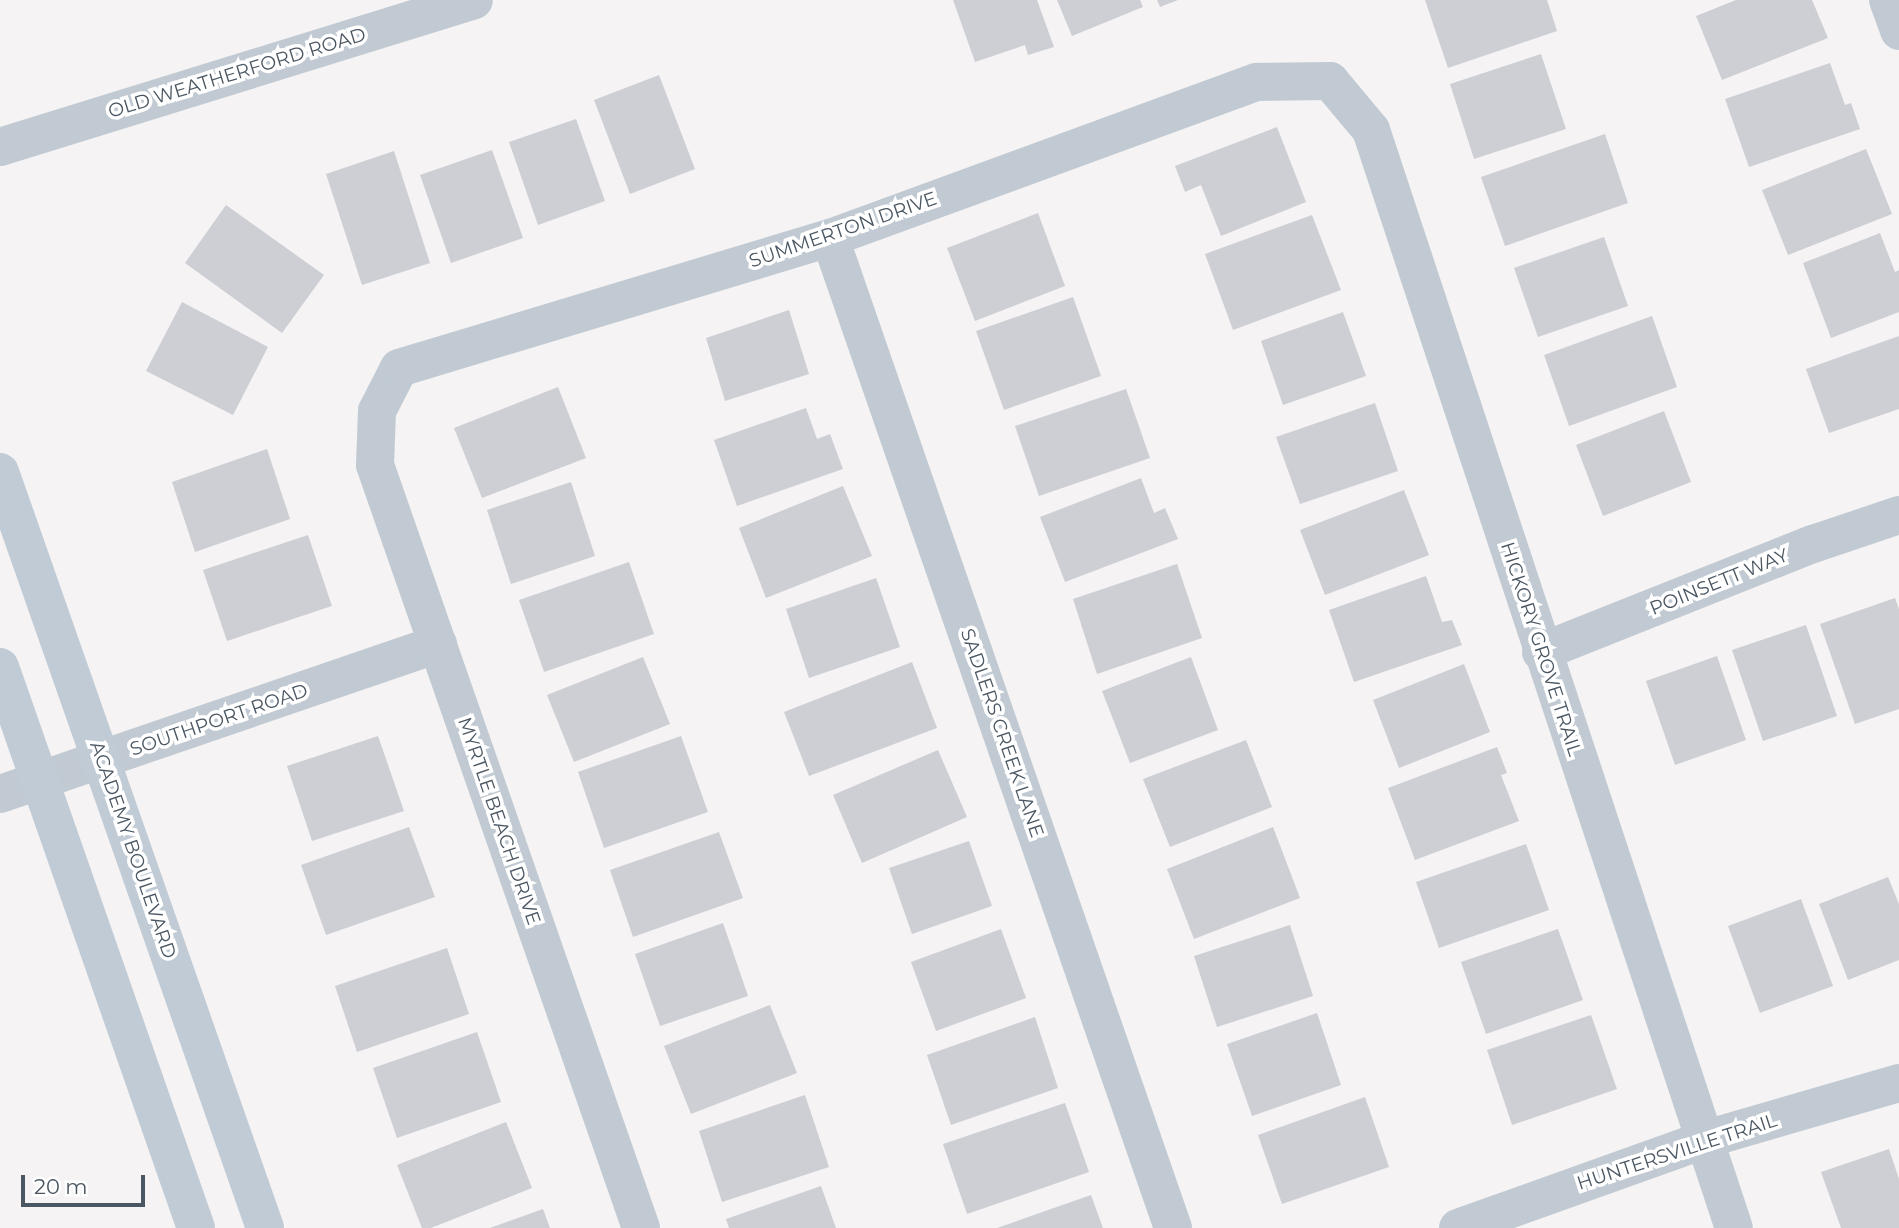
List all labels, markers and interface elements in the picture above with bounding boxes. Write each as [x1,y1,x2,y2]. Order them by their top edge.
street label: OLD WEATHERFORD ROAD [105,23,369,123]
street label: SUMMERTON DRIVE [746,187,940,273]
street label: HICKORY GROVE TRAIL [1496,539,1586,759]
street label: POINSETT WAY [1646,544,1792,620]
street label: SADLERS CREEK LANE [956,626,1048,840]
street label: SOUTHPORT ROAD [127,679,311,761]
street label: MYRTLE BEACH DRIVE [453,714,545,928]
street label: ACADEMY BOULEVARD [85,738,181,962]
street label: HUNTERSVILLE TRAIL [1574,1109,1780,1195]
scale bar [24,1162,149,1206]
text: 20 m [34,1174,88,1199]

